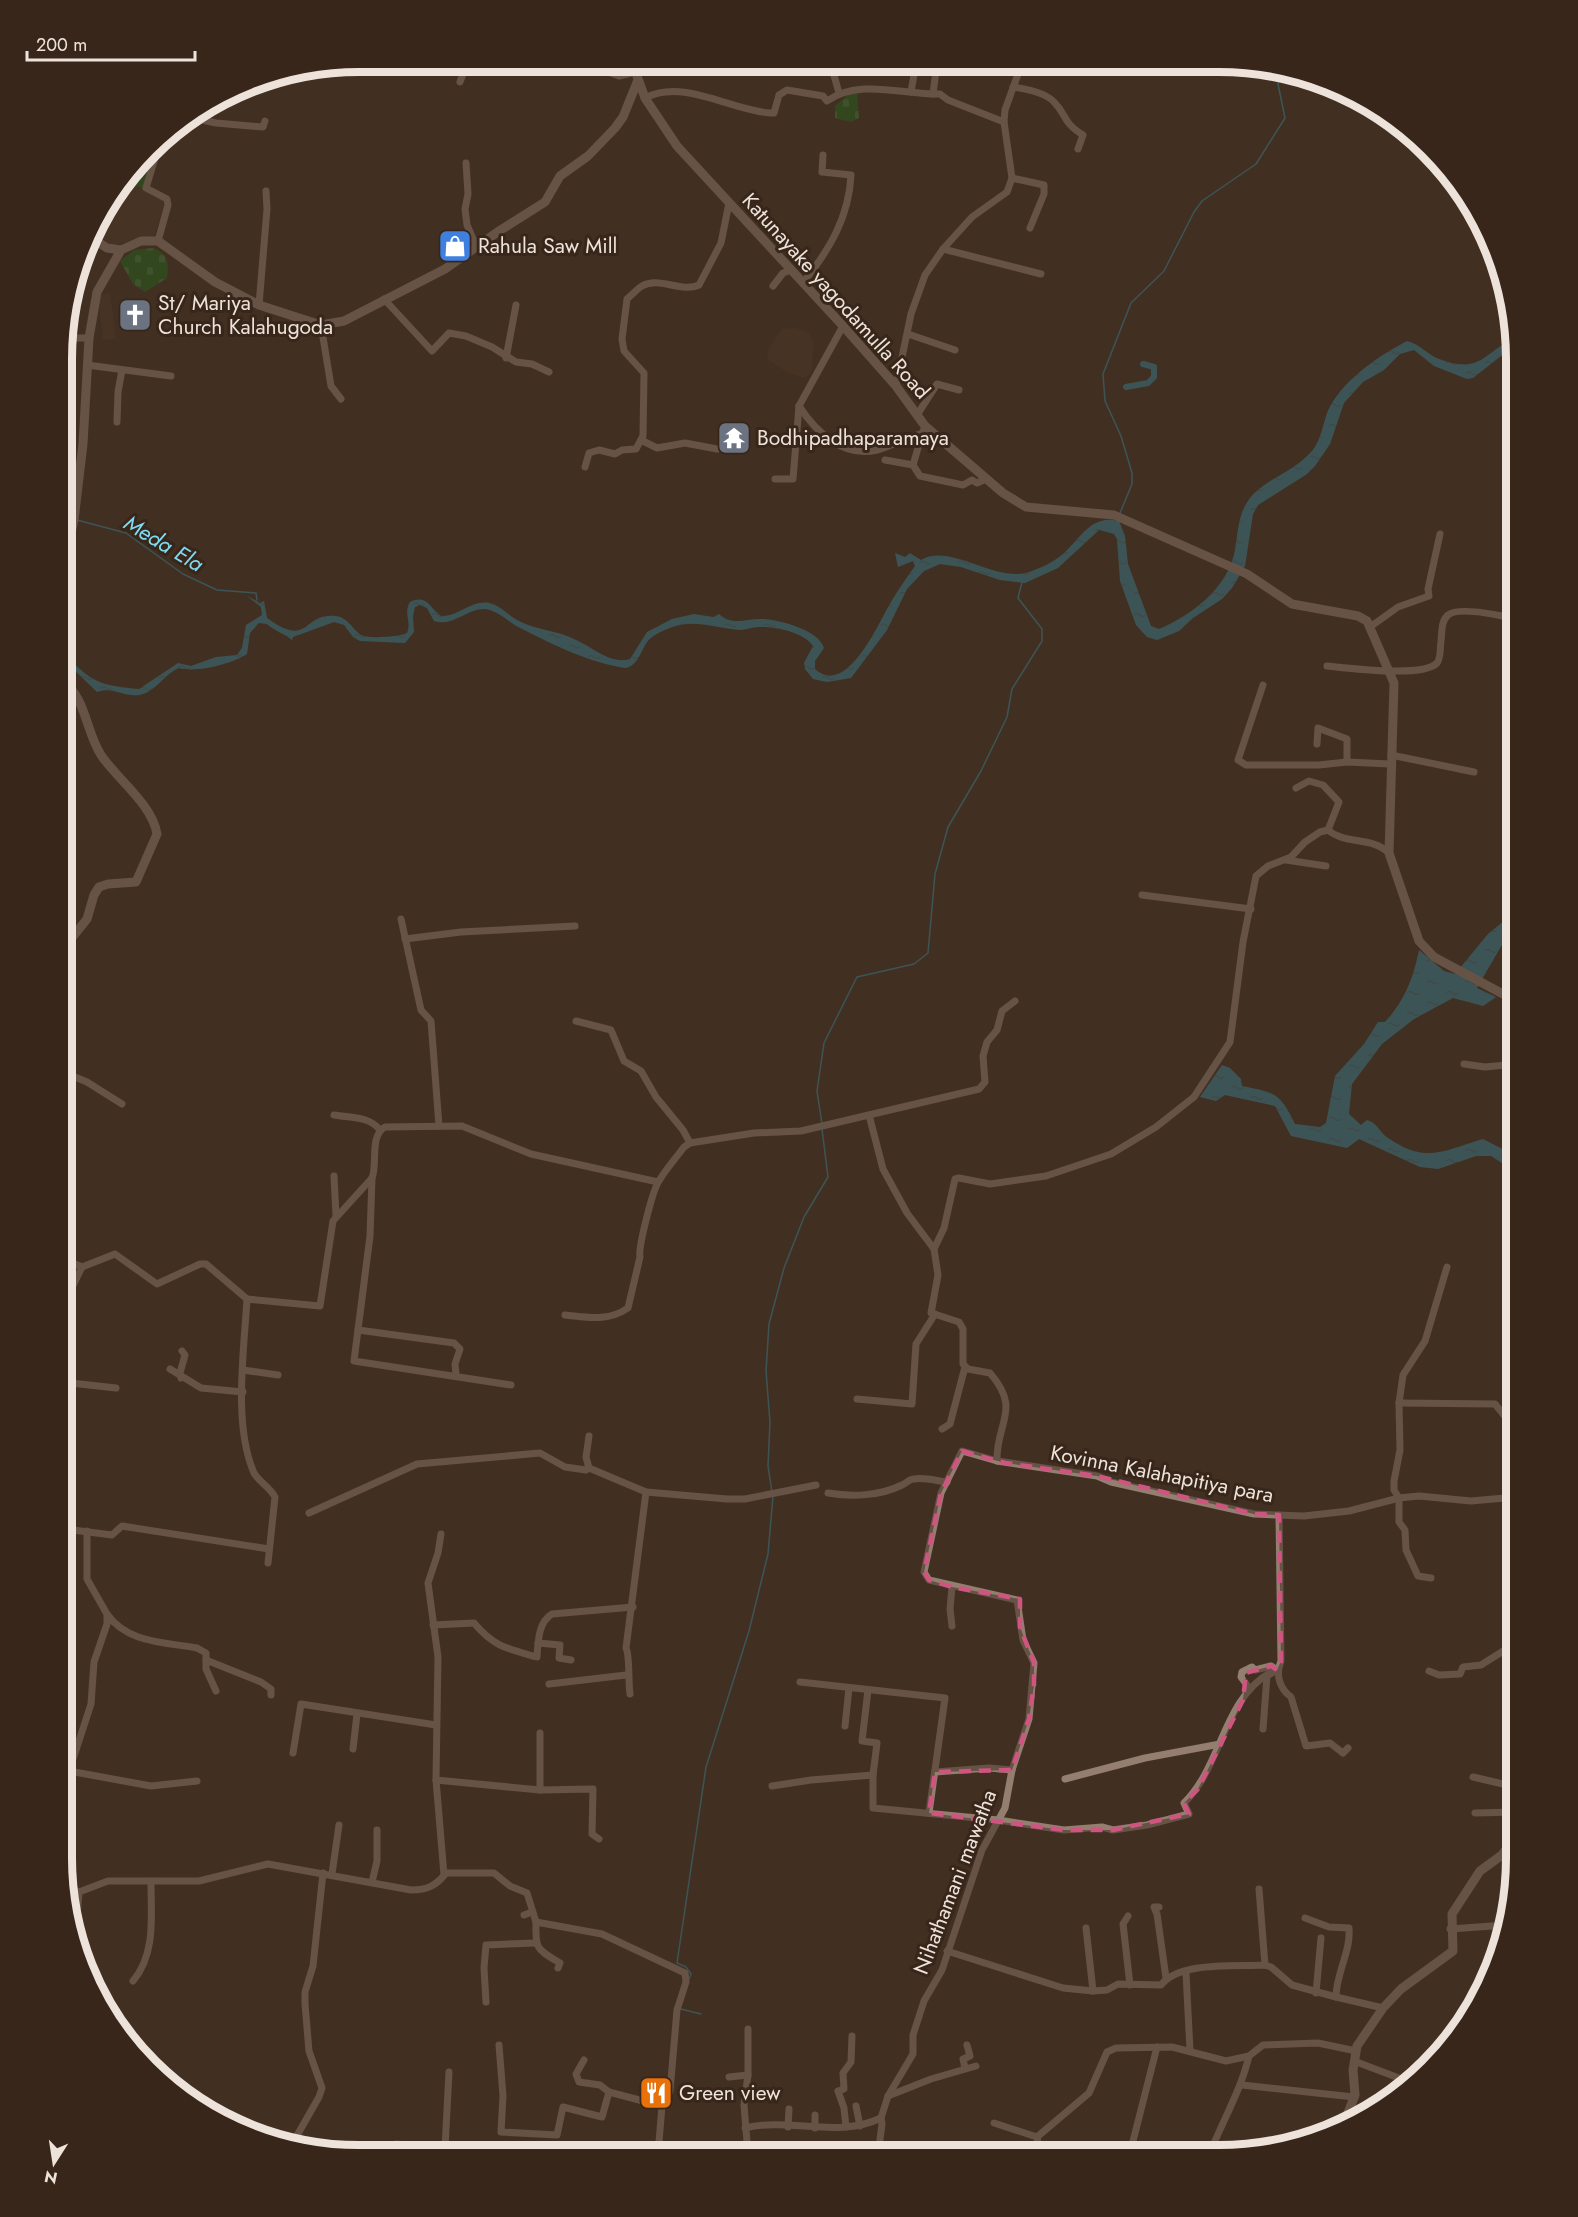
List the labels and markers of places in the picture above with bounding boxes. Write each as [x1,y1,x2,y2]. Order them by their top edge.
shop icon: Rahula Saw Mill [437,228,473,264]
place label: Rahula Saw Mill [478,231,617,261]
place label: St/ Mariya Church Kalahugoda [158,288,333,342]
church icon: St/ Mariya Church Kalahugoda [117,297,153,333]
temple icon: Bodhipadhaparamaya [716,420,752,456]
place label: Bodhipadhaparamaya [757,423,949,453]
restaurant icon: Green view [638,2075,674,2111]
place label: Green view [679,2078,781,2108]

